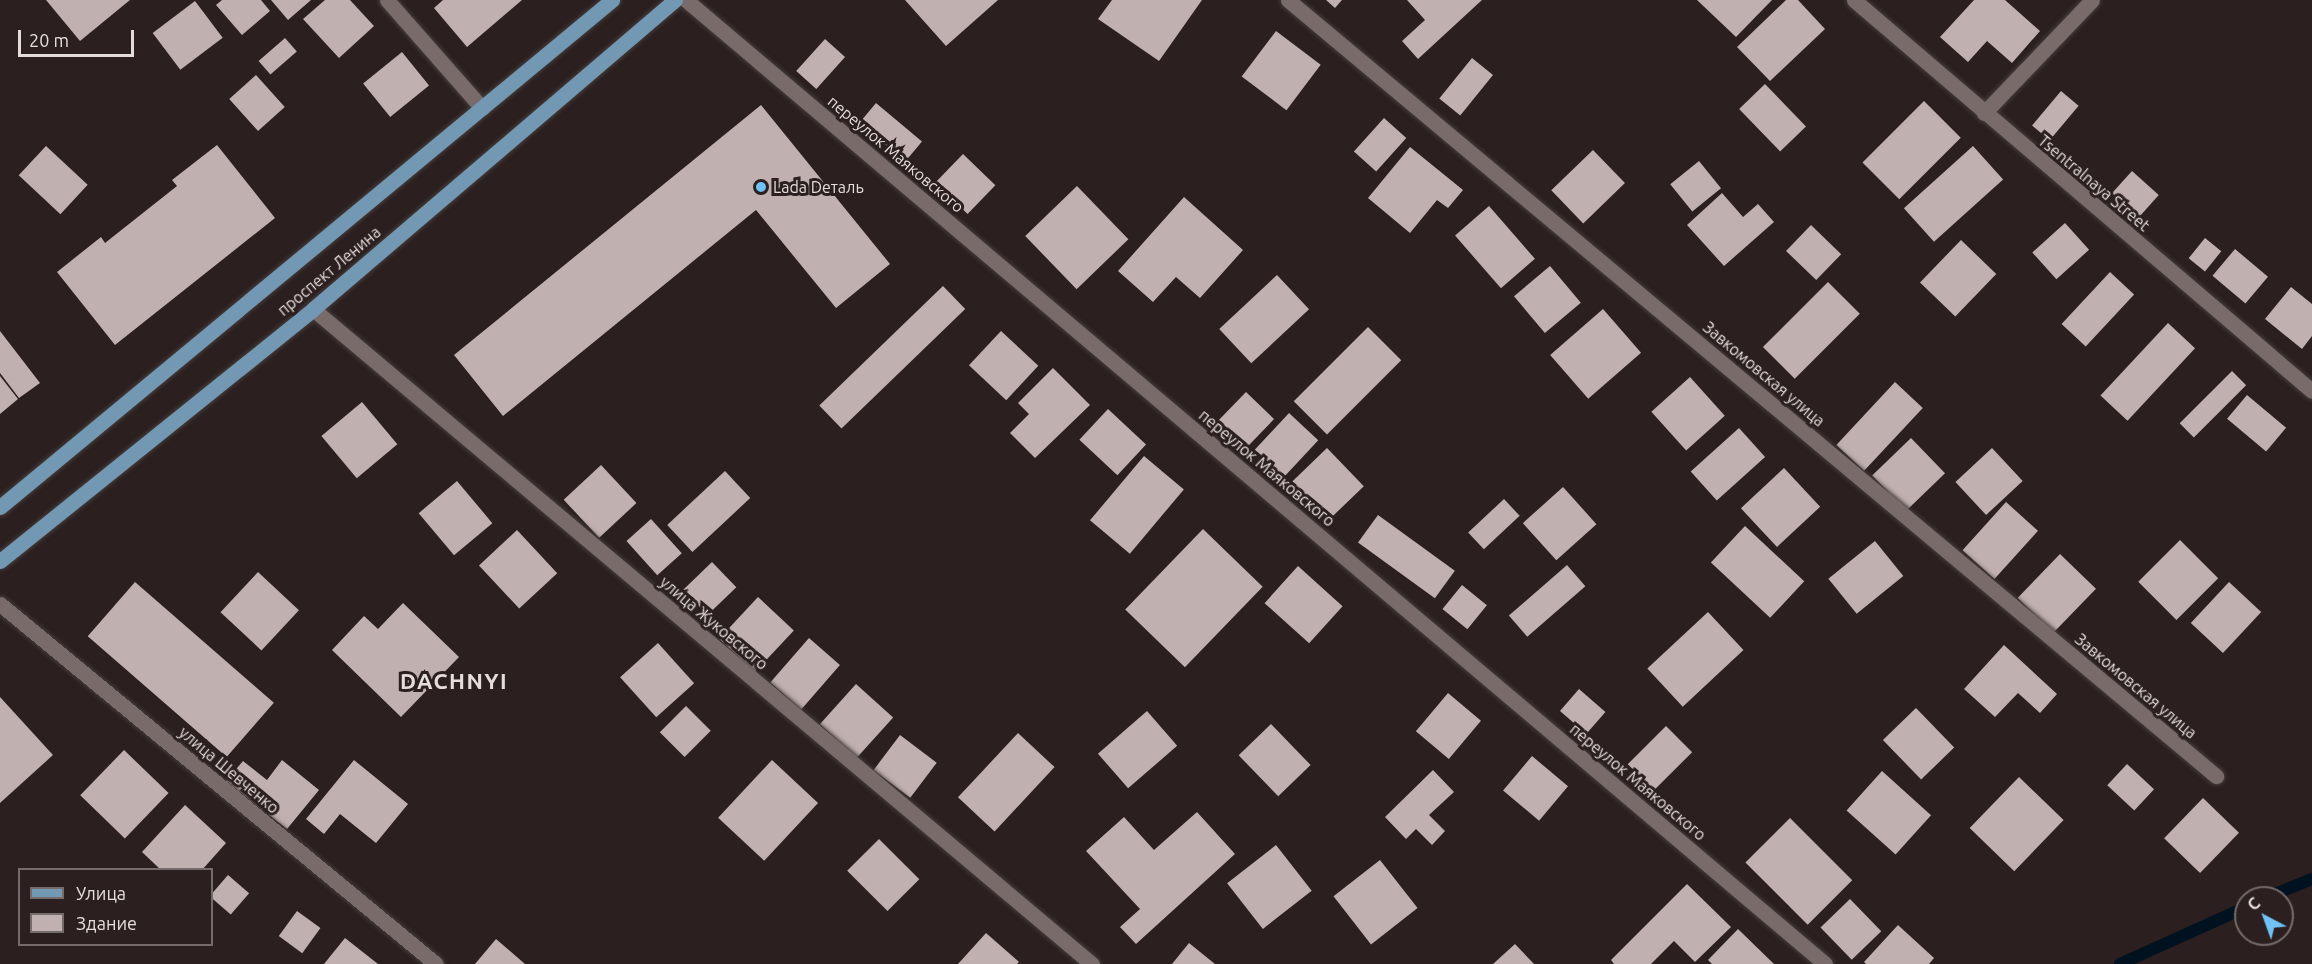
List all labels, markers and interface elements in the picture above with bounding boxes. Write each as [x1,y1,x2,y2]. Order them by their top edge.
scale bar [21,18,136,56]
text: 20 m [29,30,69,50]
street label: переулок Маяковского [824,91,968,217]
street label: Tsentralnaya Street [2034,131,2154,235]
place label: Lada Dеталь [773,177,864,197]
marker: Lada Dеталь [754,180,768,194]
street label: проспект Ленина [274,222,384,320]
street label: Завкомовская улица [1699,317,1829,431]
street label: переулок Маяковского [1195,405,1339,531]
street label: улица Жуковского [656,572,772,674]
street label: Завкомовская улица [2071,629,2201,743]
district label: DACHNYI [400,668,508,694]
street label: переулок Маяковского [1566,719,1710,845]
street label: улица Шевченко [175,723,283,817]
legend [18,868,213,946]
text: Улица [76,883,126,903]
north arrow [2234,886,2294,946]
text: С [2244,894,2263,914]
text: Здание [76,913,137,933]

